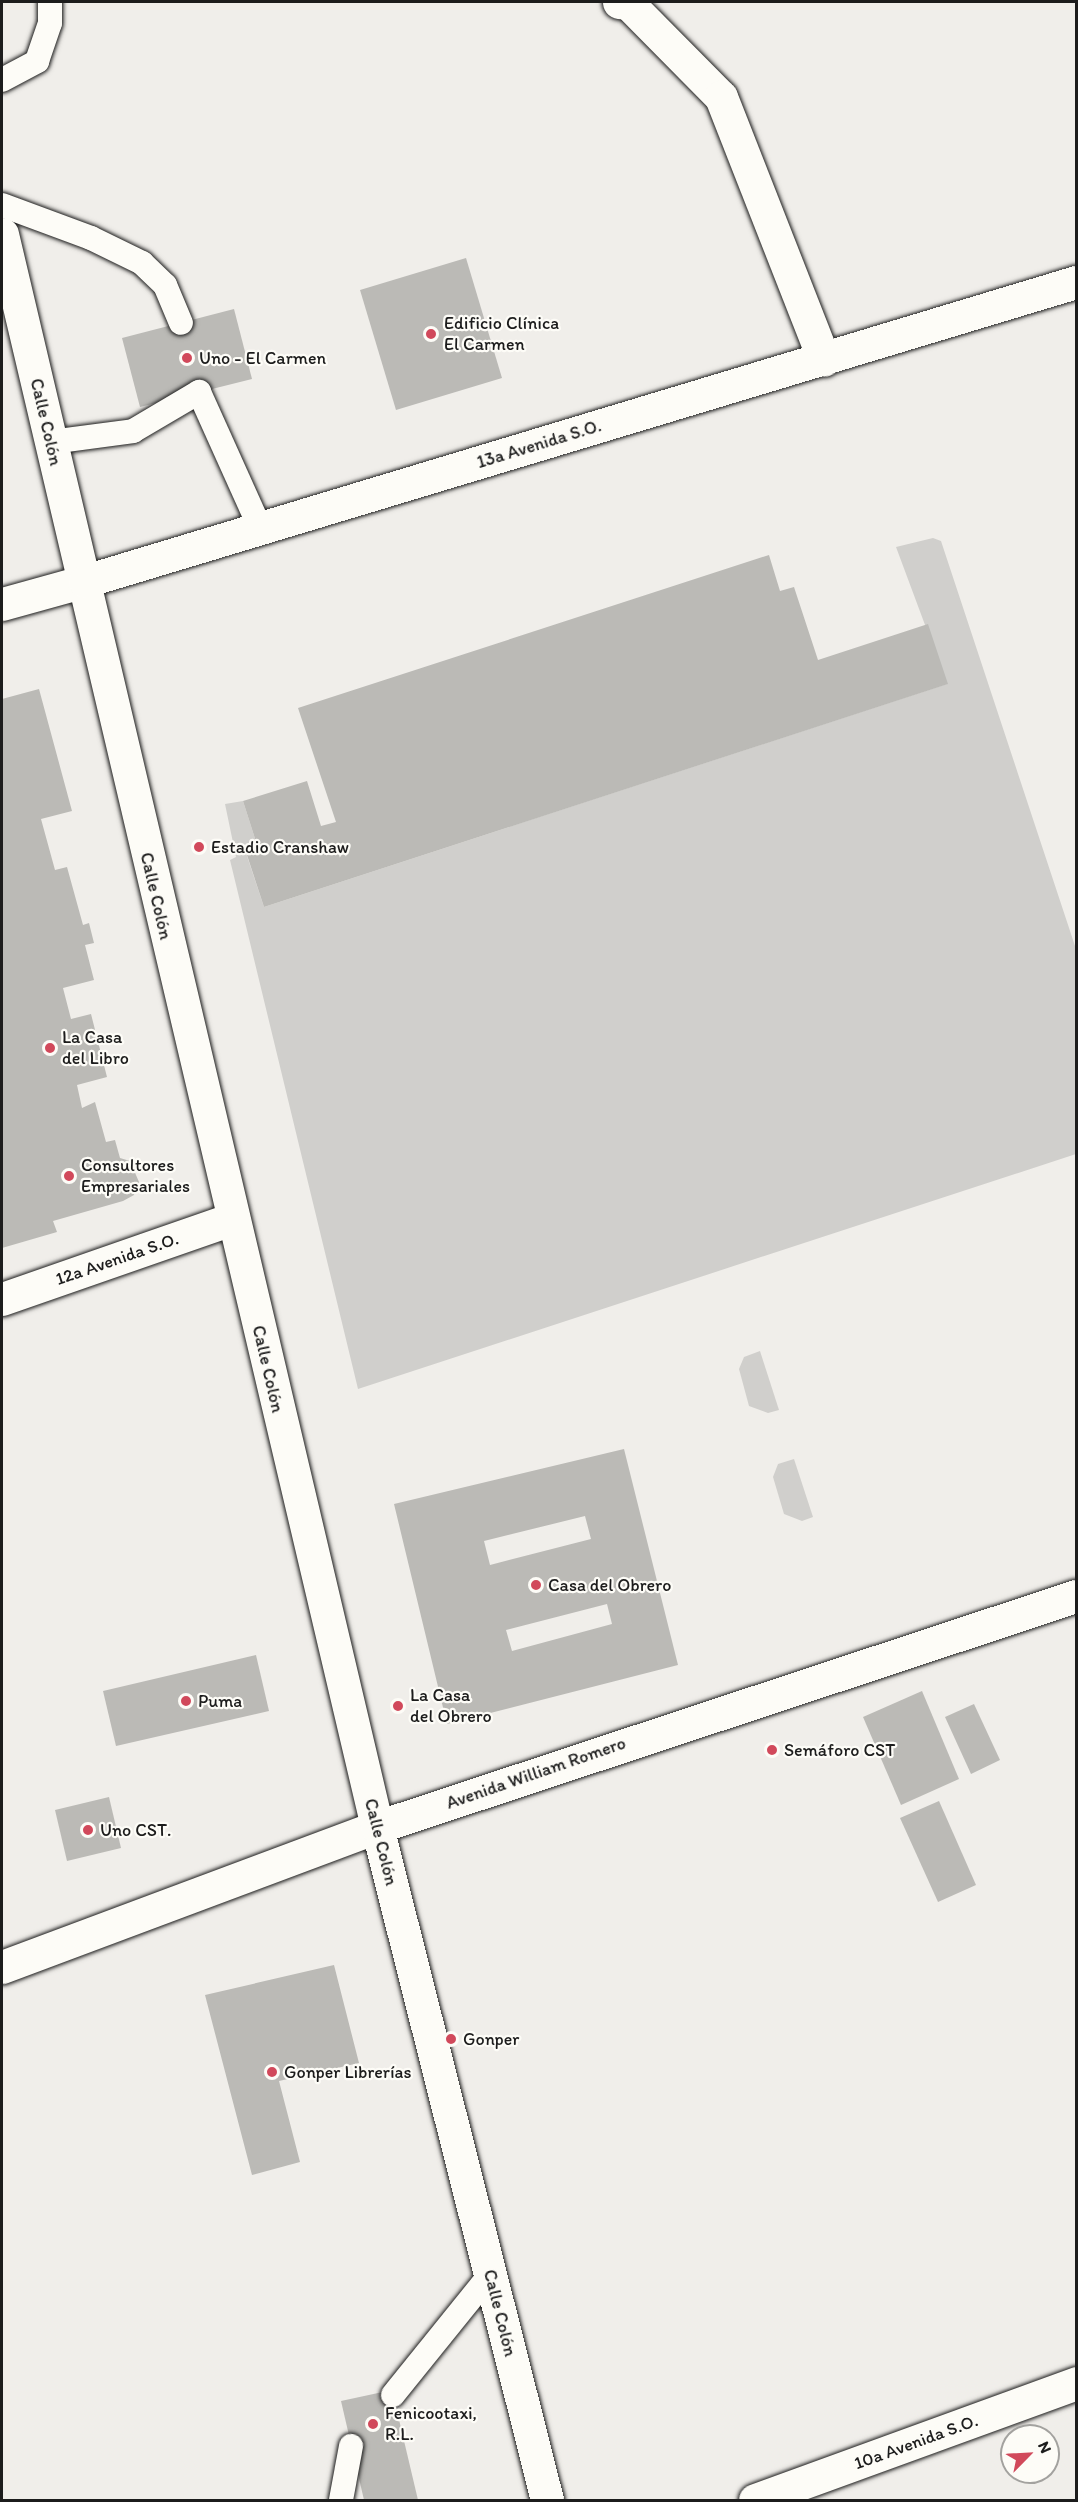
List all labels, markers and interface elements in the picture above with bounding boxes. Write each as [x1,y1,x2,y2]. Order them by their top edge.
place label: Edificio Clínica El Carmen [444,313,559,356]
marker: Edificio Clínica El Carmen [422,325,440,343]
place label: Uno - El Carmen [199,347,326,369]
marker: Uno - El Carmen [180,351,194,365]
street label: Calle Colón [26,376,66,468]
street label: 13a Avenida S.O. [474,415,604,473]
place label: Estadio Cranshaw [211,836,349,858]
marker: Estadio Cranshaw [192,840,206,854]
street label: Calle Colón [136,850,176,942]
place label: La Casa del Libro [62,1027,129,1070]
marker: La Casa del Libro [43,1041,57,1055]
place label: Consultores Empresariales [81,1155,190,1198]
marker: Consultores Empresariales [62,1169,76,1183]
street label: 12a Avenida S.O. [53,1228,181,1290]
street label: Calle Colón [248,1323,288,1415]
place label: Casa del Obrero [548,1574,672,1596]
marker: Casa del Obrero [529,1578,543,1592]
place label: La Casa del Obrero [410,1685,492,1728]
place label: Puma [198,1690,242,1712]
marker: Puma [179,1694,193,1708]
marker: La Casa del Obrero [391,1699,405,1713]
street label: Avenida William Romero [443,1732,629,1814]
place label: Semáforo CST [784,1739,895,1761]
marker: Semáforo CST [765,1743,779,1757]
street label: Calle Colón [360,1796,402,1888]
place label: Uno CST. [100,1819,171,1841]
marker: Uno CST. [81,1823,95,1837]
place label: Gonper [463,2028,519,2050]
marker: Gonper [444,2032,458,2046]
place label: Gonper Librerías [284,2061,412,2083]
marker: Gonper Librerías [265,2065,279,2079]
street label: Calle Colón [479,2267,521,2359]
place label: Fenicootaxi, R.L. [385,2403,477,2446]
street label: 10a Avenida S.O. [851,2410,981,2474]
marker: Fenicootaxi, R.L. [366,2417,380,2431]
north arrow [1000,2424,1060,2484]
text: N [1034,2438,1056,2456]

